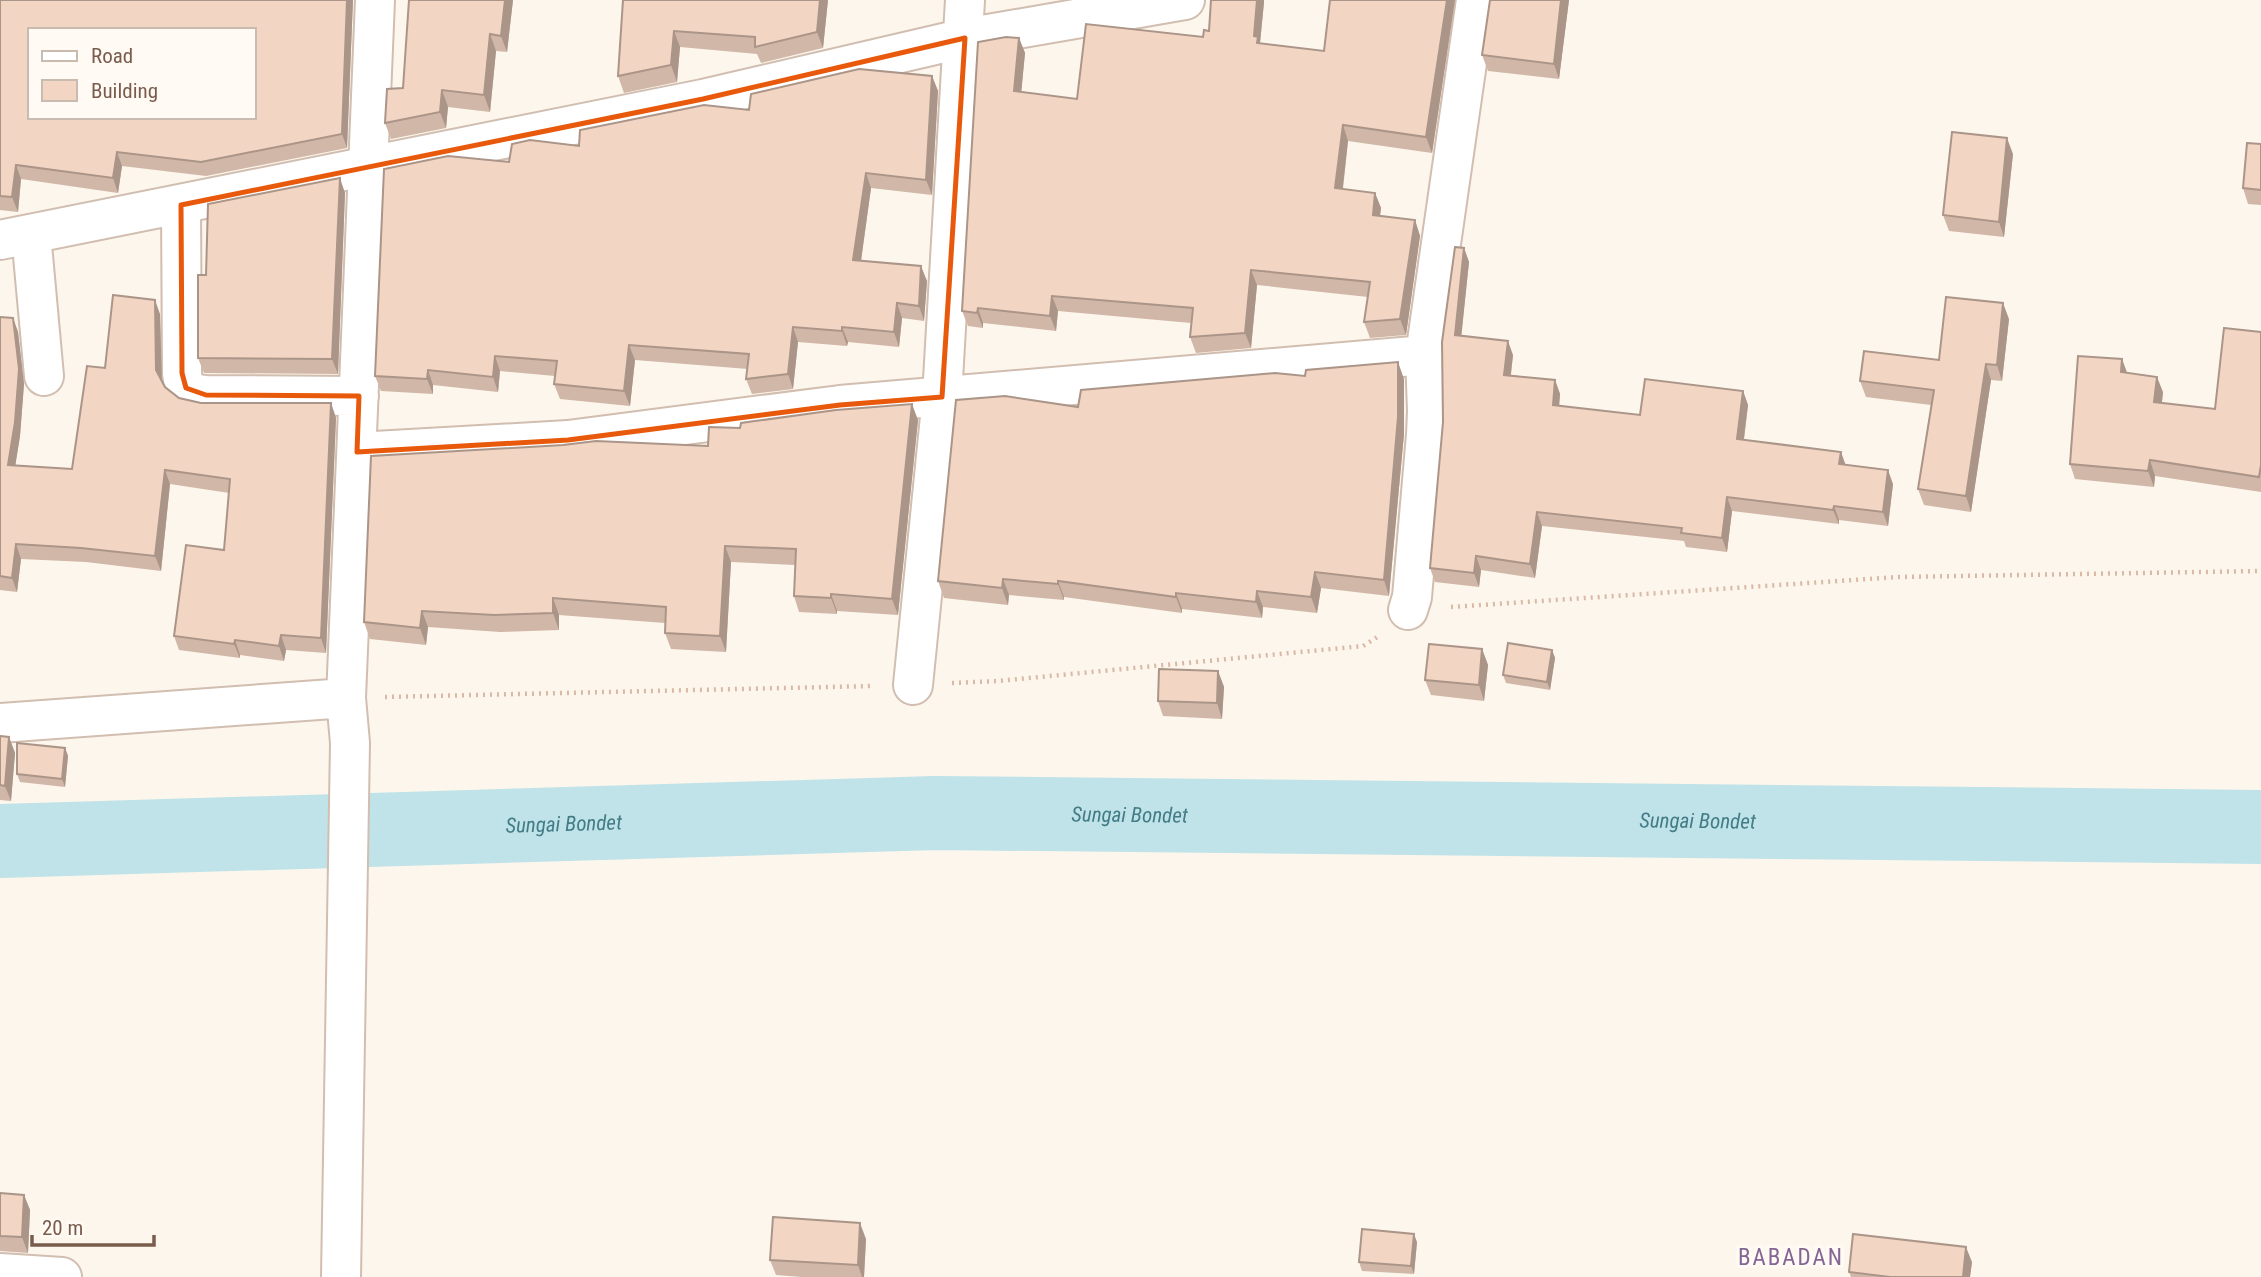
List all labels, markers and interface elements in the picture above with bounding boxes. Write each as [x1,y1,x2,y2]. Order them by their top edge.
legend [28,28,256,119]
text: Road [91,44,133,68]
text: Building [91,79,158,103]
water label: Sungai Bondet [1071,802,1189,828]
water label: Sungai Bondet [1639,808,1757,834]
water label: Sungai Bondet [505,810,623,838]
scale bar [32,1204,154,1248]
text: 20 m [42,1216,83,1240]
district label: BABADAN [1738,1244,1844,1271]

